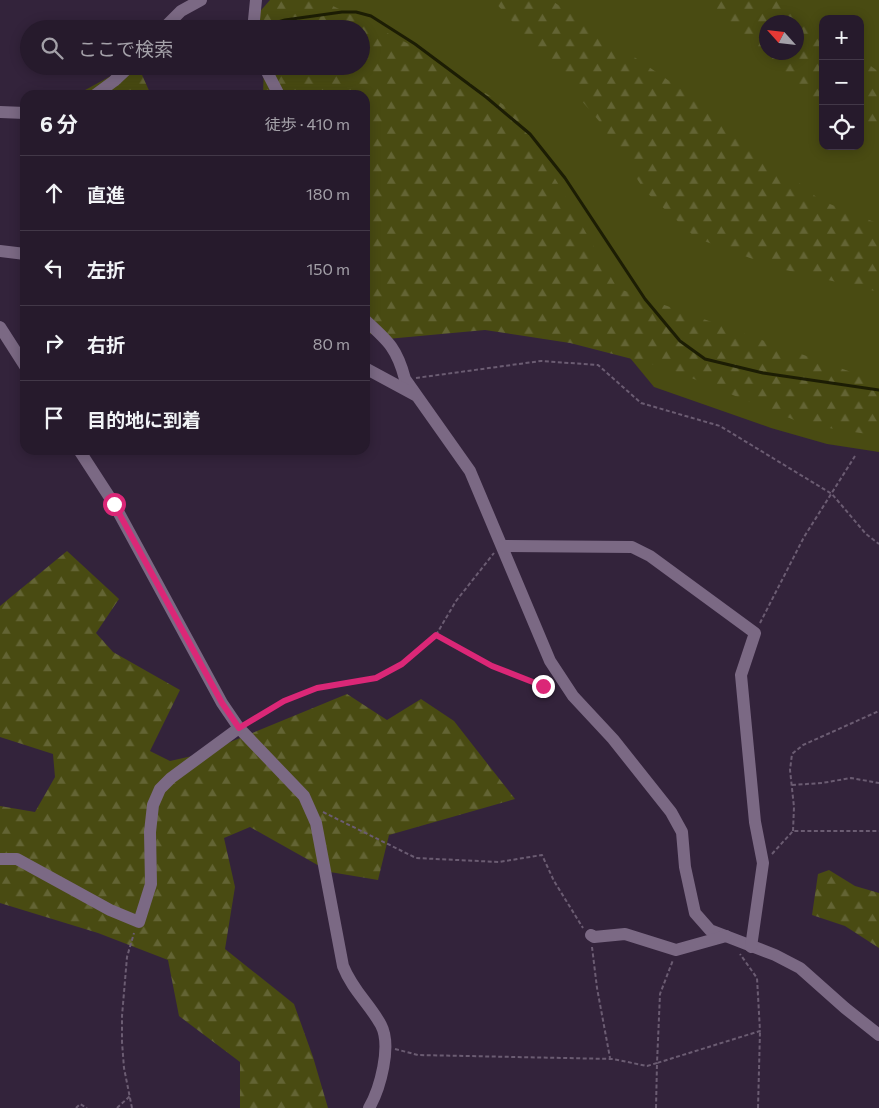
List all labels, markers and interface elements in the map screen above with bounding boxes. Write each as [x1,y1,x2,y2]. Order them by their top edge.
north arrow [759,15,804,60]
map controls [819,15,864,150]
button: + [819,15,864,60]
search box [20,20,370,75]
icon: search [38,34,66,62]
text: ここで検索 [78,37,173,60]
button: − [819,60,864,105]
button: locate [819,105,864,150]
text: 6 分 [40,111,78,136]
text: 徒歩 · 410 m [265,114,350,133]
icon: ahead [40,179,68,207]
text: 直進 [87,183,125,206]
text: 180 m [306,184,350,203]
icon: left [40,254,68,282]
text: 左折 [87,258,125,281]
text: 150 m [307,259,350,278]
icon: right [40,329,68,357]
text: 右折 [87,333,125,356]
text: 80 m [313,334,350,353]
icon: arrive [40,404,68,432]
text: 目的地に到着 [87,408,201,431]
route start [103,493,126,516]
route end [532,675,555,698]

